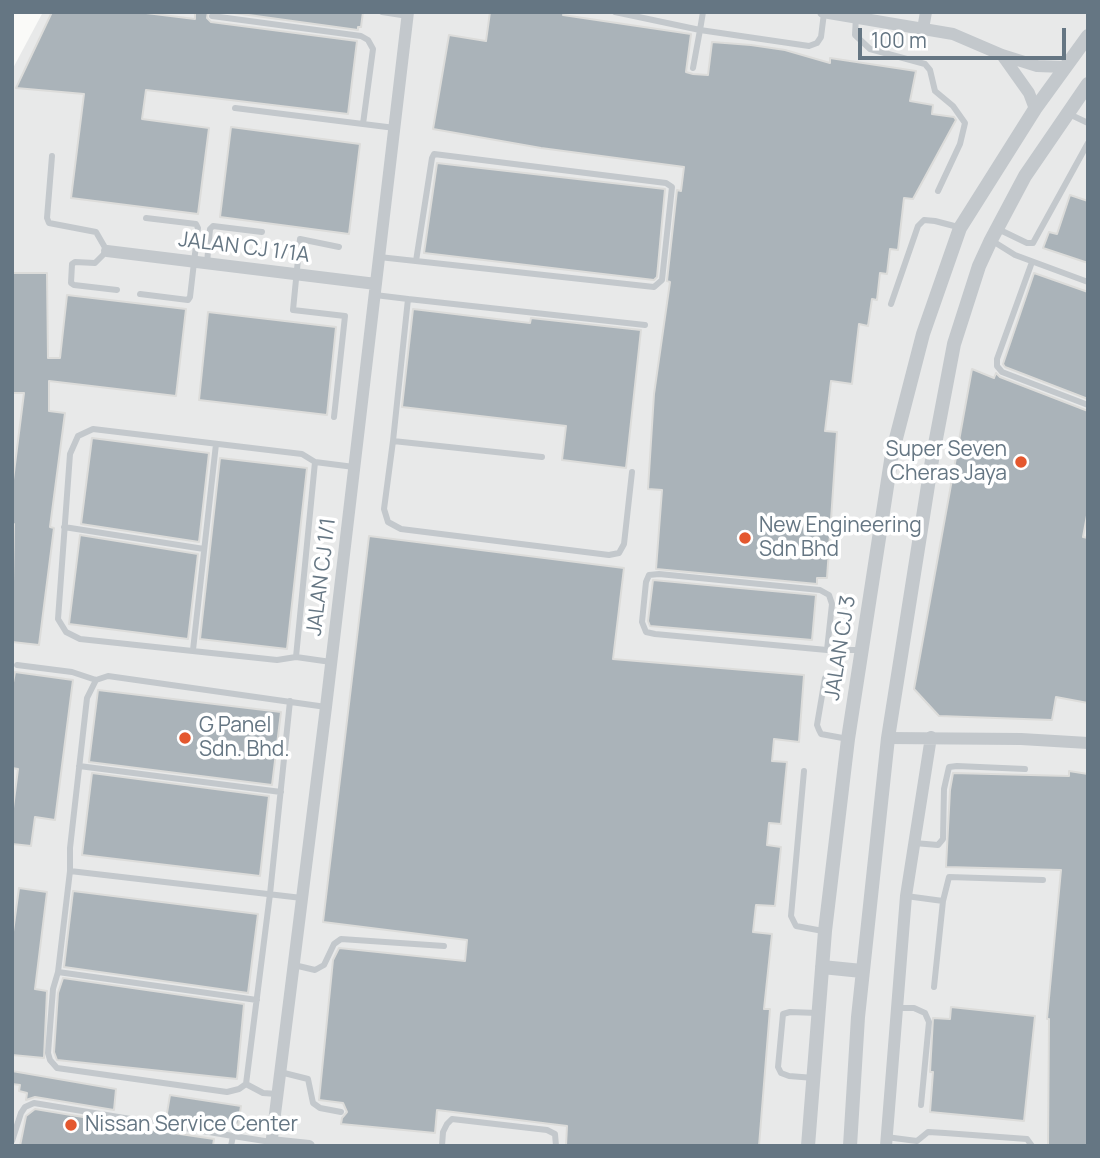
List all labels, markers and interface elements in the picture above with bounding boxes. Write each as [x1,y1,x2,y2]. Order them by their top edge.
scale bar [862,14,1070,58]
text: 100 m [871,26,927,54]
street label: JALAN CJ 1/1A [177,227,311,269]
place label: Super Seven Cheras Jaya [886,437,1007,487]
marker: Super Seven Cheras Jaya [1013,454,1029,470]
place label: New Engineering Sdn Bhd [759,513,922,563]
street label: JALAN CJ 1/1 [302,517,342,637]
marker: New Engineering Sdn Bhd [737,530,753,546]
street label: JALAN CJ 3 [820,594,862,702]
place label: G Panel Sdn. Bhd. [199,713,289,763]
marker: G Panel Sdn. Bhd. [177,730,193,746]
place label: Nissan Service Center [85,1112,298,1138]
marker: Nissan Service Center [63,1117,79,1133]

